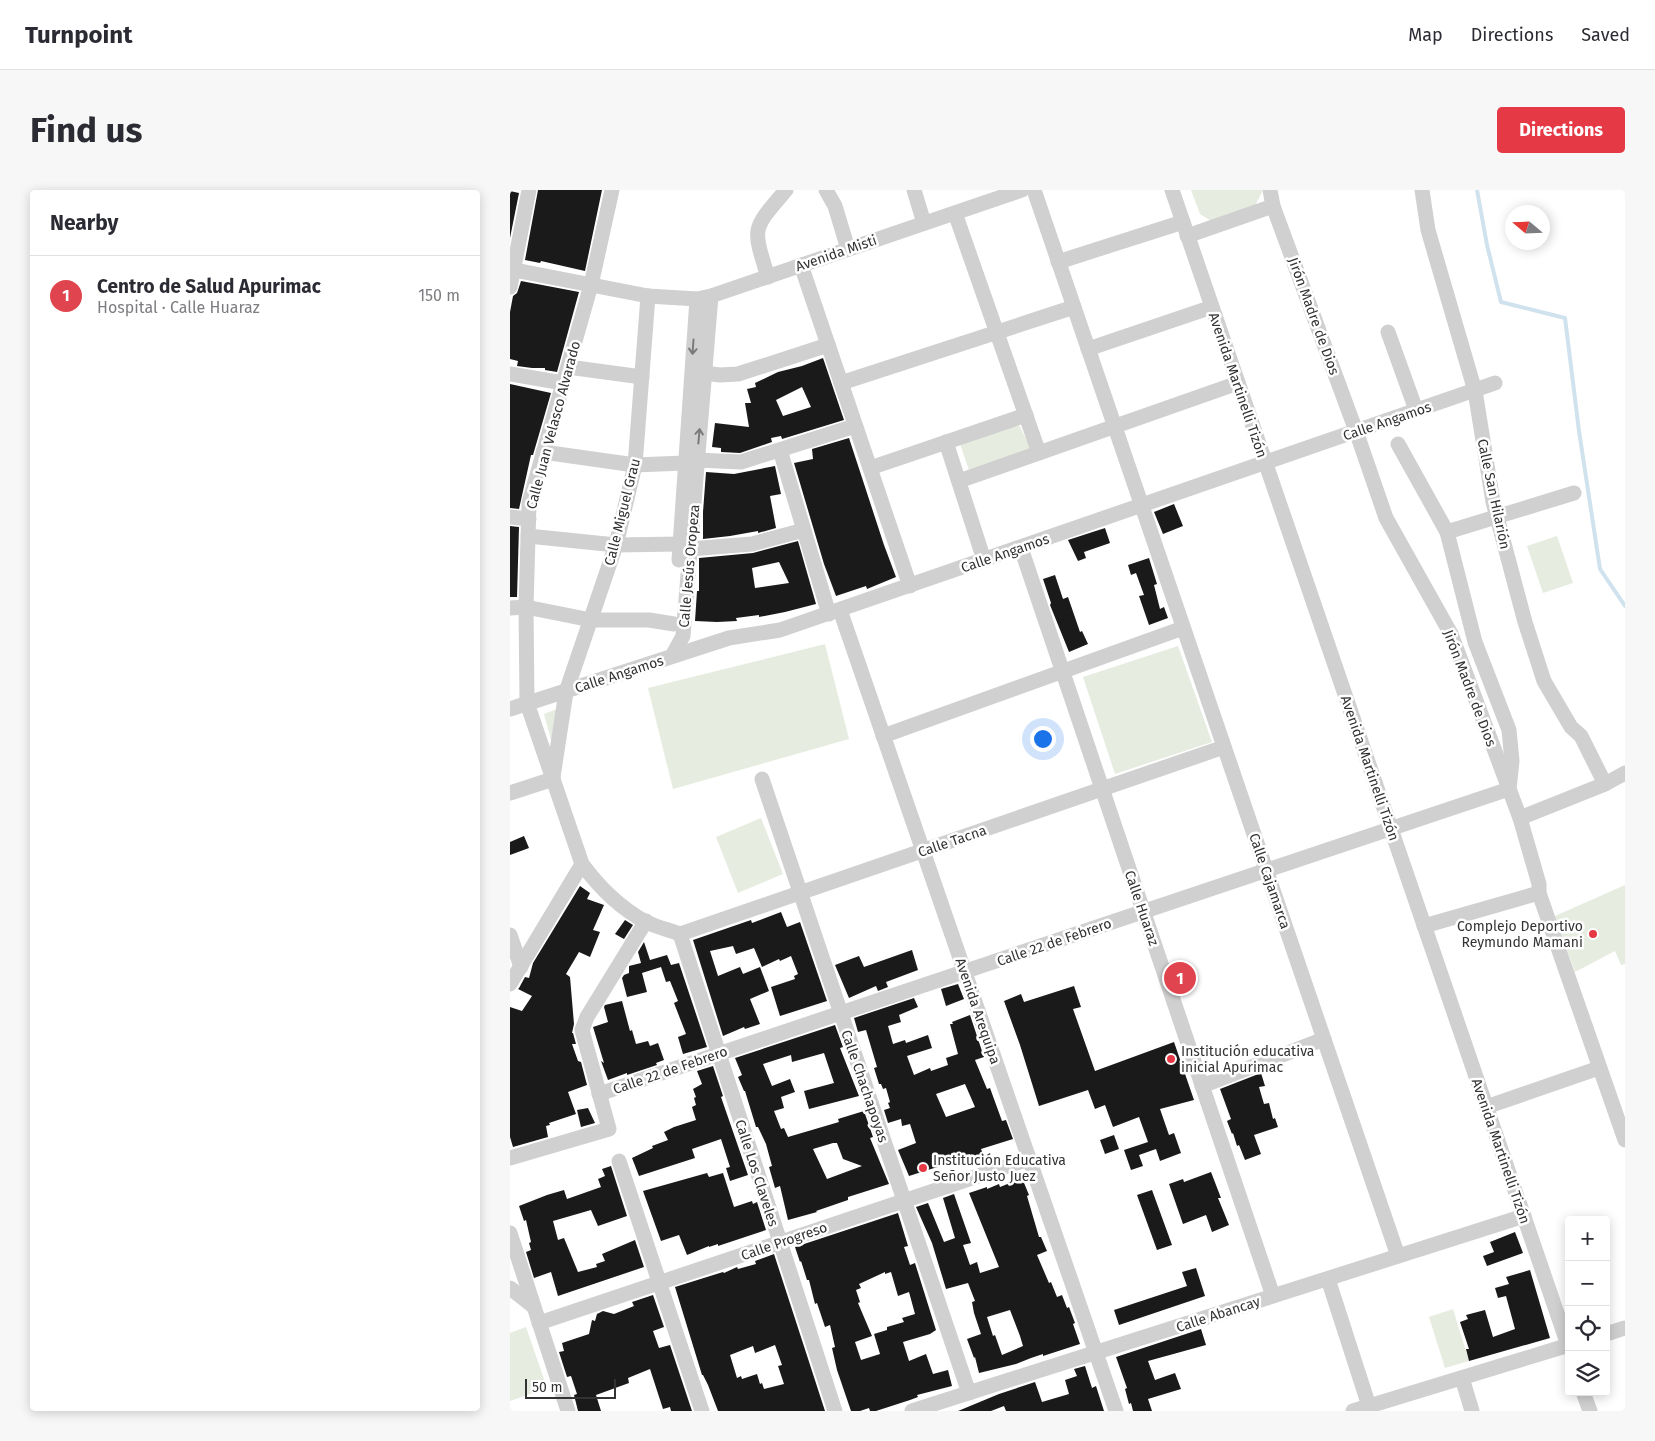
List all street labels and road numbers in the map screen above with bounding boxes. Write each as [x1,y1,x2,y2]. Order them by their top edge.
street label: Avenida Misti [793,232,879,275]
street label: Jirón Madre de Dios [1284,255,1343,378]
street label: Avenida Martinelli Tizón [1205,310,1270,460]
street label: Calle Juan Velasco Alvarado [523,339,584,511]
street label: Calle Angamos [1341,398,1434,445]
street label: Calle San Hilarión [1473,437,1514,551]
street label: Calle Miguel Grau [601,457,644,567]
street label: Calle Jesús Oropeza [676,504,703,628]
street label: Calle Angamos [959,530,1052,577]
street label: Jirón Madre de Dios [1439,627,1500,749]
street label: Calle Angamos [573,652,666,697]
street label: Avenida Martinelli Tizón [1337,693,1402,843]
street label: Calle Tacna [916,822,989,861]
street label: Calle Cajamarca [1245,831,1294,931]
street label: Calle Huaraz [1121,868,1162,948]
street label: Calle 22 de Febrero [995,915,1114,970]
street label: Avenida Arequipa [951,956,1004,1067]
street label: Calle Chachapoyas [837,1028,892,1145]
street label: Calle 22 de Febrero [611,1043,730,1098]
street label: Avenida Martinelli Tizón [1468,1076,1533,1226]
street label: Calle Los Claveles [731,1118,782,1229]
street label: Calle Progreso [739,1219,830,1264]
street label: Calle Abancay [1174,1293,1263,1336]

